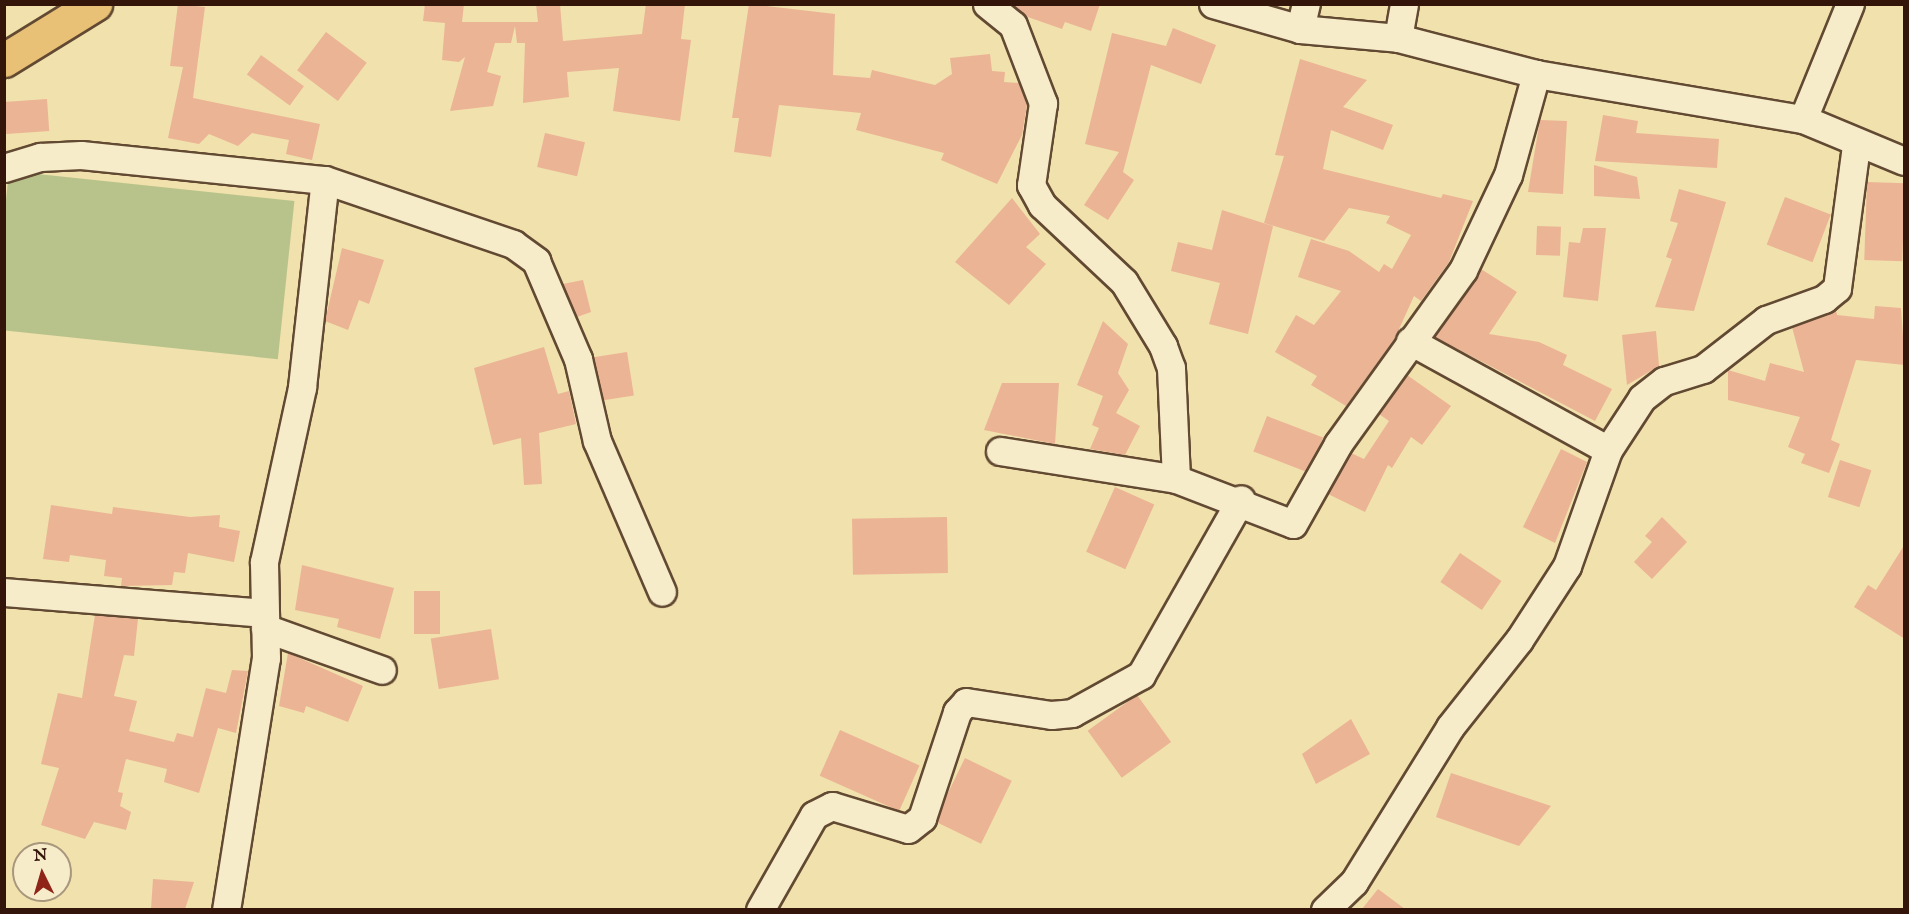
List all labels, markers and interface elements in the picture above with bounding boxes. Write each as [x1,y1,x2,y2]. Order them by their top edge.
north arrow [12,842,72,902]
text: N [33,845,48,867]

